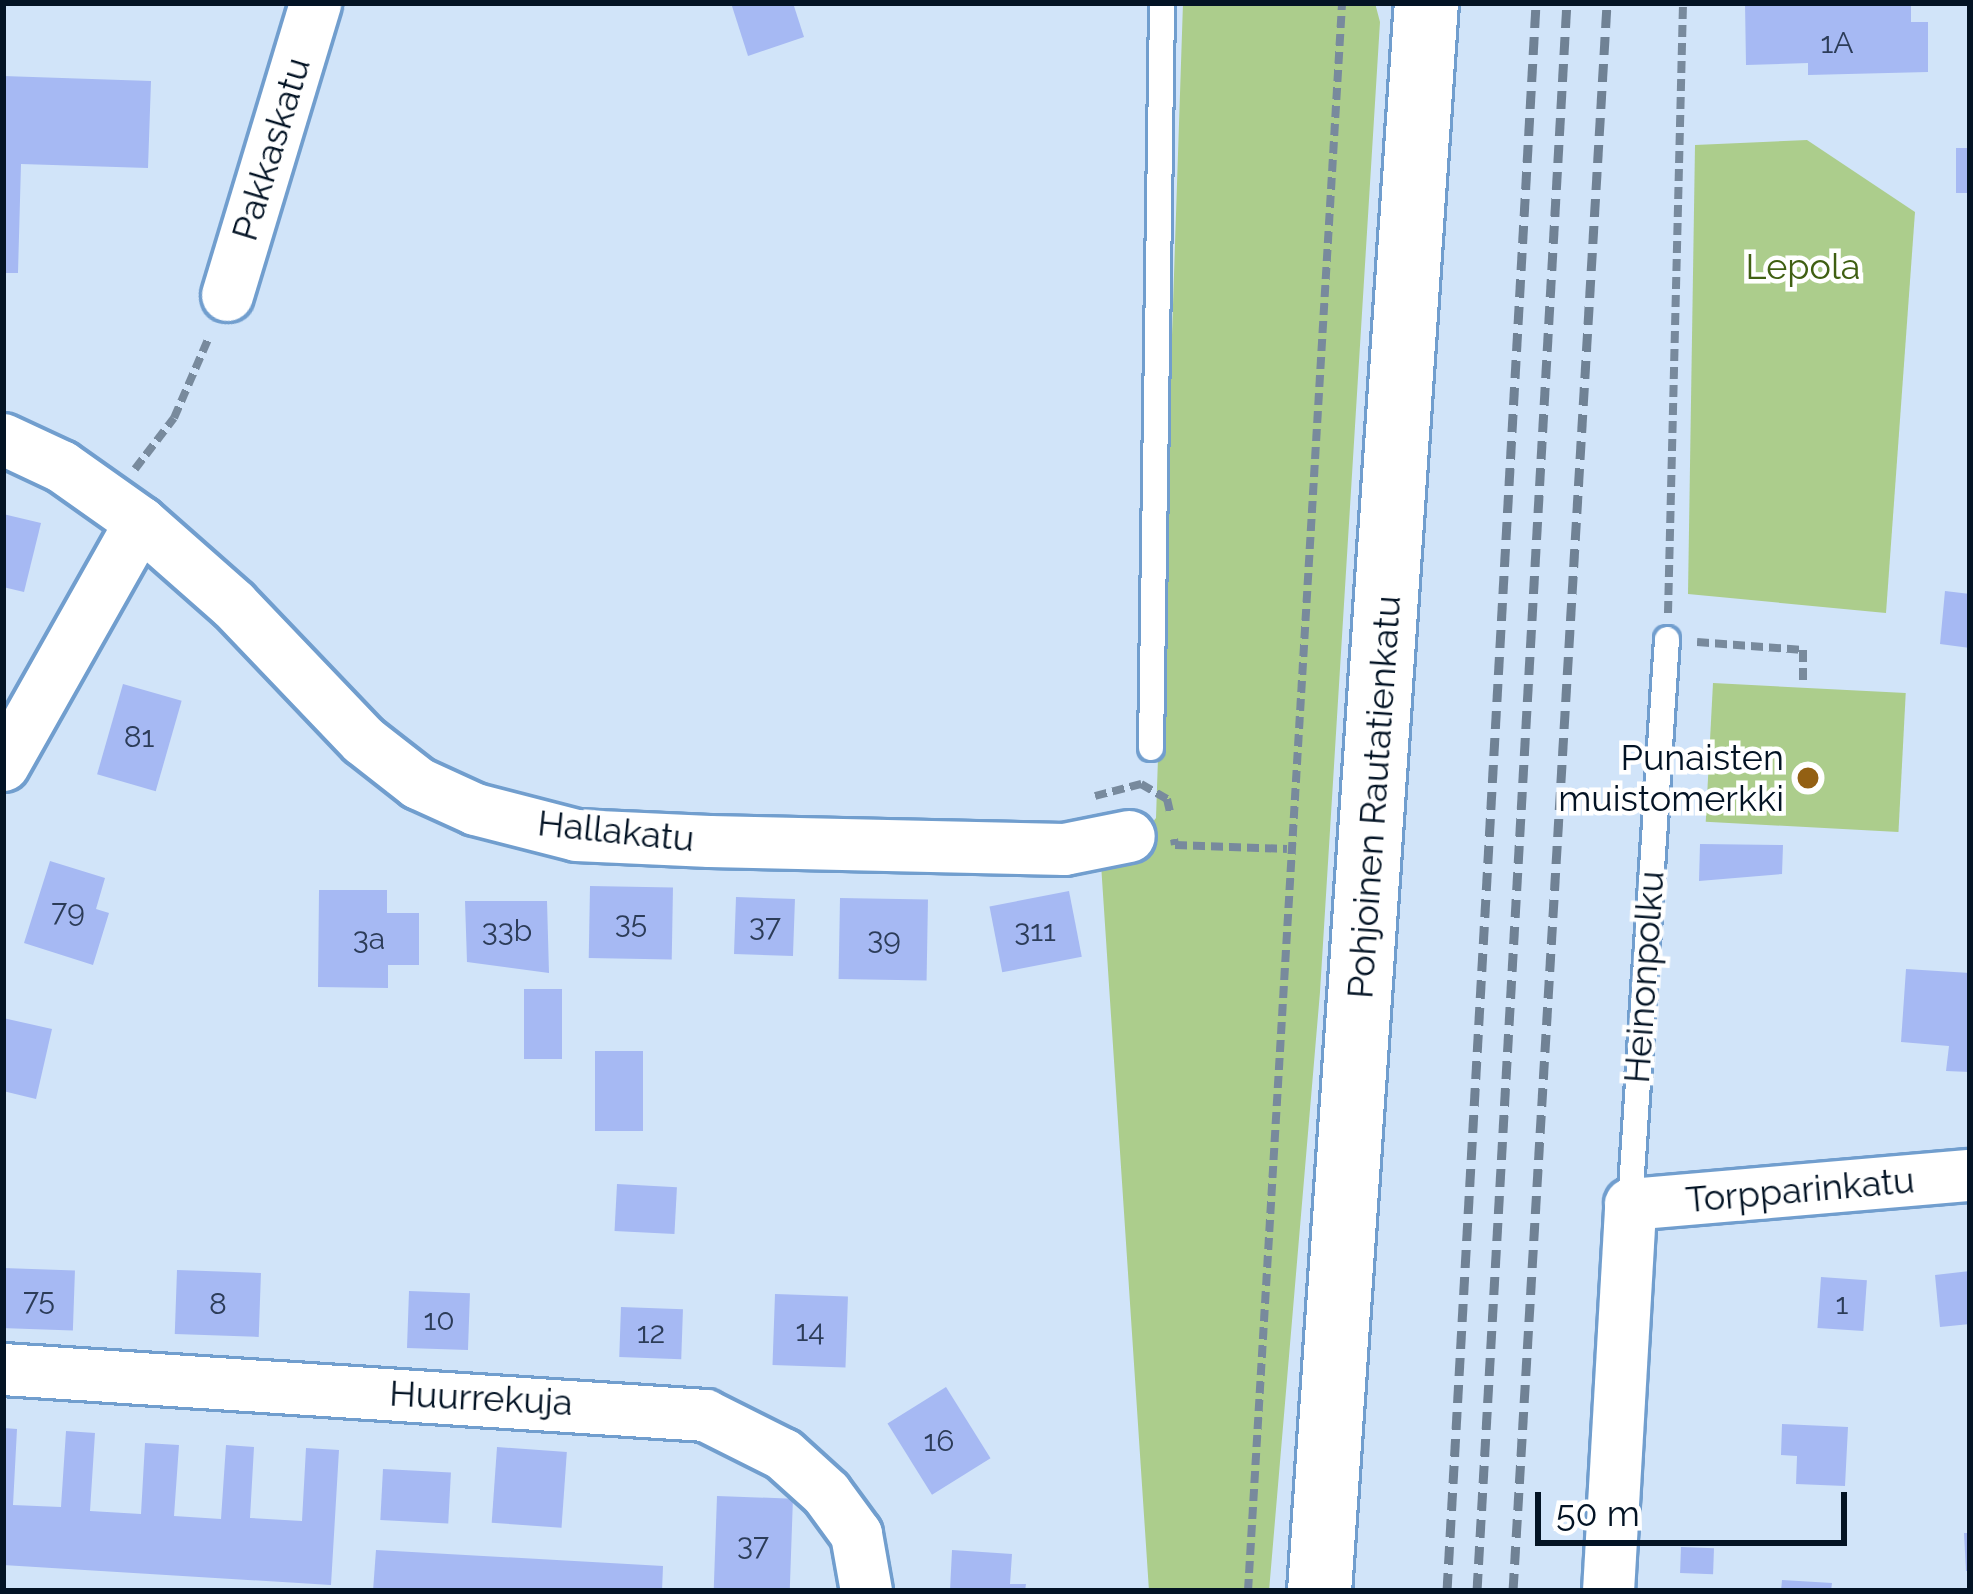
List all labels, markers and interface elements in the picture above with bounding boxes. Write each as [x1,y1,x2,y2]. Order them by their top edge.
house number: 1A [1820,25,1854,61]
street label: Pakkaskatu [223,52,319,246]
park label: Lepola [1746,245,1860,289]
street label: Pohjoinen Rautatienkatu [1338,594,1410,1000]
house number: 81 [124,719,154,755]
place label: Punaisten muistomerkki [1558,735,1784,820]
marker: Punaisten muistomerkki [1795,765,1821,791]
street label: Hallakatu [536,801,696,861]
street label: Heinonpolku [1615,869,1673,1085]
house number: 79 [51,893,85,929]
house number: 35 [615,905,647,941]
house number: 37 [749,908,781,944]
house number: 33b [482,913,532,949]
house number: 311 [1014,913,1056,949]
house number: 3a [353,921,385,957]
house number: 39 [867,921,901,957]
street label: Torpparinkatu [1684,1158,1916,1222]
house number: 75 [23,1282,55,1318]
house number: 8 [209,1286,227,1322]
house number: 1 [1836,1286,1848,1322]
house number: 10 [423,1302,455,1338]
house number: 14 [795,1313,825,1349]
house number: 12 [637,1315,665,1351]
street label: Huurrekuja [388,1372,574,1424]
house number: 16 [924,1423,954,1459]
scale bar [1541,1468,1853,1542]
text: 50 m [1556,1492,1640,1534]
house number: 37 [737,1527,769,1563]

